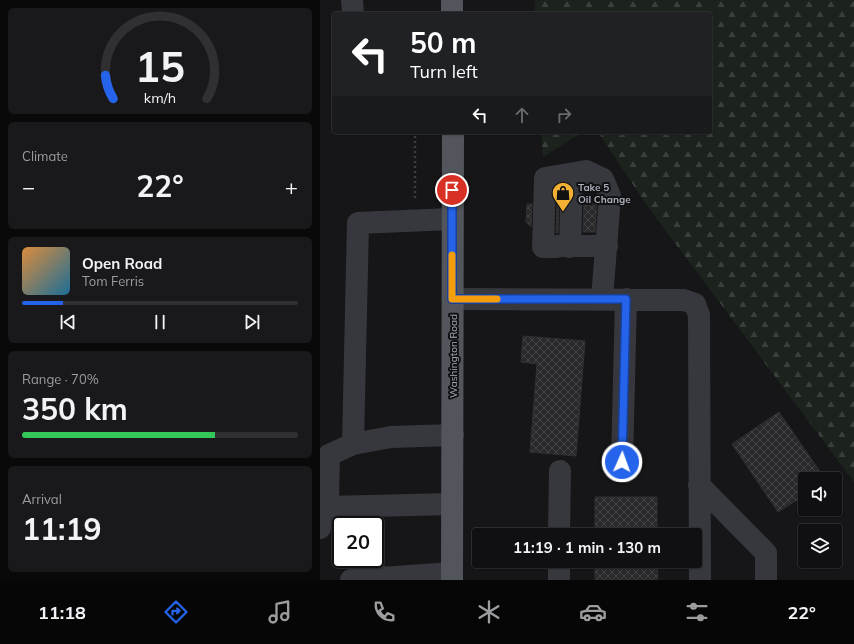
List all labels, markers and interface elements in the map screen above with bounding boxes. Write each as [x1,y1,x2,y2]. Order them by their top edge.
text: 50 m [410,25,476,60]
icon: left [344,28,396,80]
text: 15 [135,40,185,92]
text: Turn left [410,60,478,83]
text: km/h [144,89,176,107]
icon: left [469,104,491,126]
icon: ahead [511,104,533,126]
icon: right [553,104,575,126]
text: Climate [22,148,68,164]
text: 22° [136,167,184,205]
text: − [22,173,35,201]
text: + [285,173,298,201]
pin [435,173,469,207]
icon: arrive [441,179,463,201]
shop icon: Take 5 Oil Change [550,180,576,213]
place label: Take 5 Oil Change [578,181,631,206]
text: Open Road [82,254,162,273]
text: Tom Ferris [82,273,144,289]
icon: previous [57,311,79,333]
icon: pause [149,311,171,333]
icon: next [241,311,263,333]
street label: Washington Road [447,314,460,398]
text: Range · 70% [22,371,99,387]
text: 350 km [22,390,128,428]
position arrow [601,441,643,483]
map controls [798,472,842,568]
button: sound [798,472,842,516]
text: Arrival [22,491,62,507]
text: 11:19 [22,510,101,548]
speed limit sign: 20 [332,516,384,568]
button: layers [798,524,842,568]
text: 11:19 · 1 min · 130 m [513,538,661,557]
icon: directions [162,598,190,626]
icon: music [266,598,294,626]
icon: phone [370,598,398,626]
icon: climate [475,598,503,626]
icon: car [579,598,607,626]
icon: filters [683,598,711,626]
text: 11:18 [38,601,86,624]
text: 22° [787,601,816,624]

